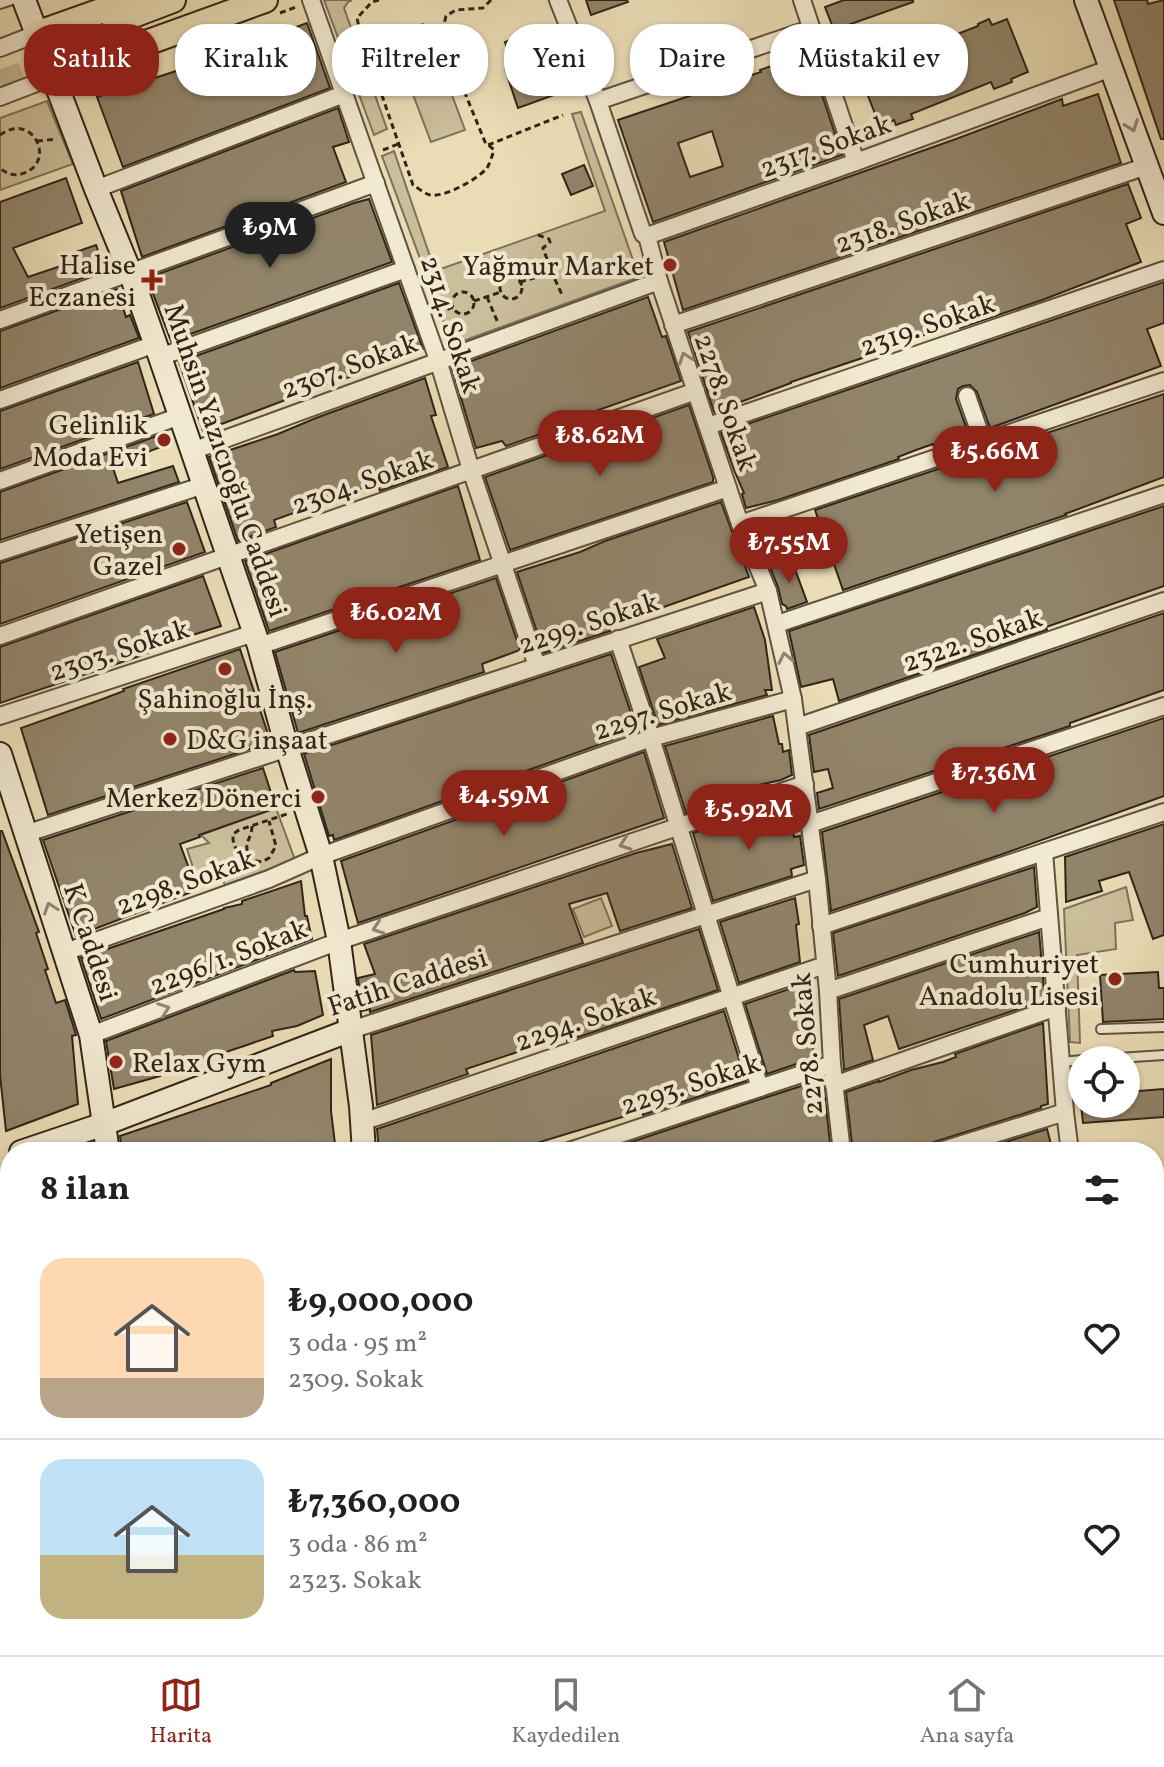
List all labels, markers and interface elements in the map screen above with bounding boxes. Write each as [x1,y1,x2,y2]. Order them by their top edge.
chip: Satılık [24,24,159,96]
chip: Kiralık [175,24,316,96]
chip: Filtreler [332,24,488,96]
chip: Yeni [504,24,614,96]
chip: Daire [630,24,754,96]
chip: Müstakil ev [770,24,968,96]
street label: 2317. Sokak [755,106,897,189]
one-way arrow [1122,118,1139,132]
street label: 2318. Sokak [830,182,976,265]
pin: ₺9M [231,202,309,270]
text: ₺9M [243,210,297,246]
place label: Halise Eczanesi [28,247,136,318]
place label: Yağmur Market [462,248,654,287]
street label: 2314. Sokak [409,251,490,399]
marker: Yağmur Market [661,256,679,274]
marker: Halise Eczanesi [143,271,161,289]
street label: 2319. Sokak [855,285,1001,368]
street label: Muhsin Yazıcıoğlu Caddesi [153,299,297,623]
street label: 2307. Sokak [276,325,423,410]
street label: 2278. Sokak [683,329,766,477]
one-way arrow [678,352,694,366]
place label: Gelinlik Moda Evi [32,407,148,478]
pin: ₺8.62M [535,410,665,478]
text: ₺8.62M [555,418,645,454]
pin: ₺5.66M [930,426,1060,494]
marker: Gelinlik Moda Evi [155,431,173,449]
text: ₺5.66M [951,434,1039,470]
street label: 2304. Sokak [287,441,439,526]
place label: Yetişen Gazel [74,516,163,587]
pin: ₺7.55M [724,517,854,585]
text: ₺7.55M [748,525,830,561]
marker: Yetişen Gazel [170,540,188,558]
street label: 2299. Sokak [513,583,664,665]
pin: ₺6.02M [331,587,461,655]
text: ₺6.02M [350,595,442,631]
street label: 2322. Sokak [898,599,1048,683]
street label: 2303. Sokak [45,610,195,692]
one-way arrow [777,651,794,664]
marker: Şahinoğlu İnş. [216,660,234,678]
street label: 2297. Sokak [589,673,736,752]
place label: Şahinoğlu İnş. [137,681,313,720]
place label: D&G inşaat [186,722,328,761]
marker: D&G inşaat [161,730,179,748]
pin: ₺7.36M [929,747,1059,815]
text: ₺7.36M [952,755,1036,791]
pin: ₺4.59M [439,770,569,838]
text: ₺4.59M [459,778,549,814]
place label: Merkez Dönerci [106,780,302,819]
pin: ₺5.92M [684,784,814,852]
marker: Merkez Dönerci [309,788,327,806]
text: ₺5.92M [705,792,793,828]
one-way arrow [618,835,632,851]
street label: 2298. Sokak [111,840,261,927]
street label: K Caddesi [52,879,127,1007]
one-way arrow [43,901,59,915]
street label: 2296/1. Sokak [144,910,314,1006]
one-way arrow [372,918,386,934]
street label: Fatih Caddesi [323,939,493,1028]
place label: Cumhuriyet Anadolu Lisesi [919,946,1099,1017]
marker: Cumhuriyet Anadolu Lisesi [1106,970,1124,988]
street label: 2278. Sokak [783,971,834,1117]
street label: 2294. Sokak [510,978,662,1063]
one-way arrow [156,1002,170,1018]
street label: 2293. Sokak [616,1044,766,1126]
place label: Relax Gym [132,1045,267,1084]
map controls [1068,1046,1140,1118]
button: locate [1068,1046,1140,1118]
marker: Relax Gym [107,1053,125,1071]
text: 8 ilan [40,1167,130,1214]
icon: filters [1080,1168,1124,1212]
text: ₺9,000,000 [288,1279,474,1326]
icon: home [104,1290,200,1386]
icon: heart [1080,1316,1124,1360]
text: 3 oda · 95 m² [288,1326,427,1362]
text: 2309. Sokak [288,1362,424,1398]
text: ₺7,360,000 [288,1480,460,1527]
icon: home [104,1491,200,1587]
icon: heart [1080,1517,1124,1561]
text: 3 oda · 86 m² [288,1527,428,1563]
text: 2323. Sokak [288,1563,422,1599]
tab: Harita [150,1673,212,1752]
tab: Kaydedilen [512,1673,620,1752]
tab: Ana sayfa [920,1673,1014,1752]

